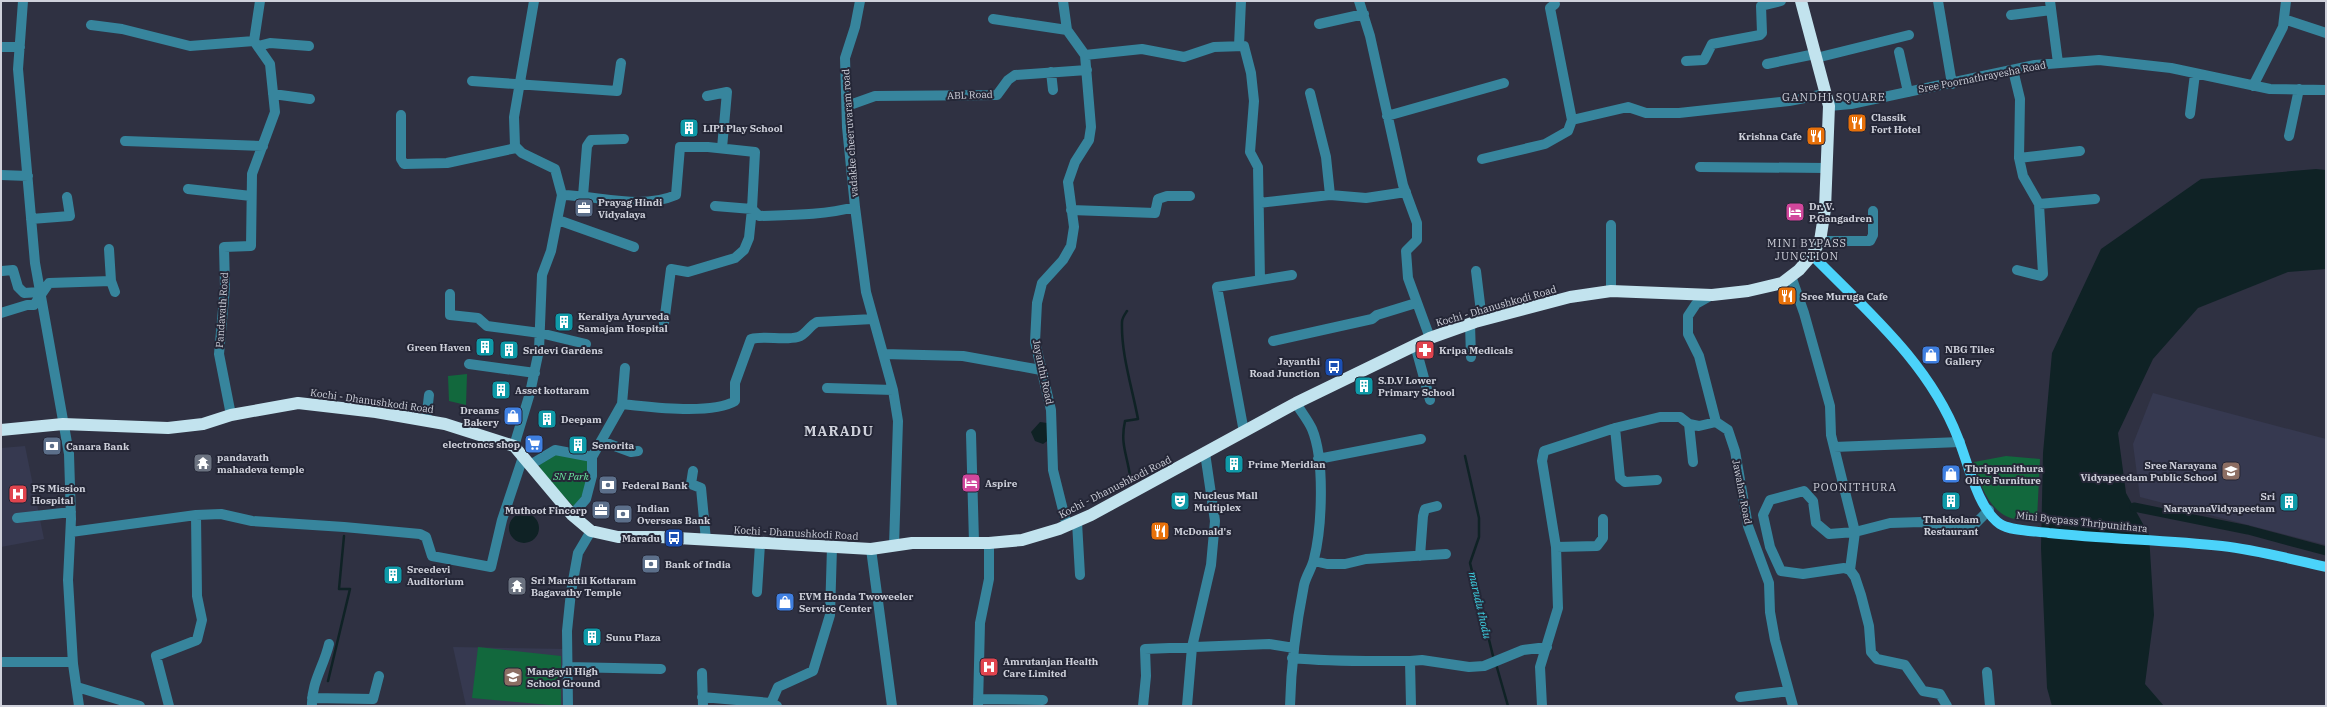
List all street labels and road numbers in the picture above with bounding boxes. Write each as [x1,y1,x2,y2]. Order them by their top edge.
street label: Sree Poornathrayesha Road [1917,58,2047,96]
street label: vadakke cheeruvaram road [839,68,861,198]
street label: ABL Road [947,88,993,102]
street label: Pandavath Road [213,272,231,348]
street label: Kochi - Dhanushkodi Road [1434,283,1558,329]
street label: Jayanthi Road [1030,338,1056,406]
street label: Kochi - Dhanushkodi Road [309,386,435,416]
street label: Kochi - Dhanushkodi Road [1056,453,1174,521]
street label: Jawahar Road [1729,459,1755,525]
street label: Mini Byepass Thripunithara [2016,509,2149,535]
street label: Kochi - Dhanushkodi Road [733,523,859,543]

